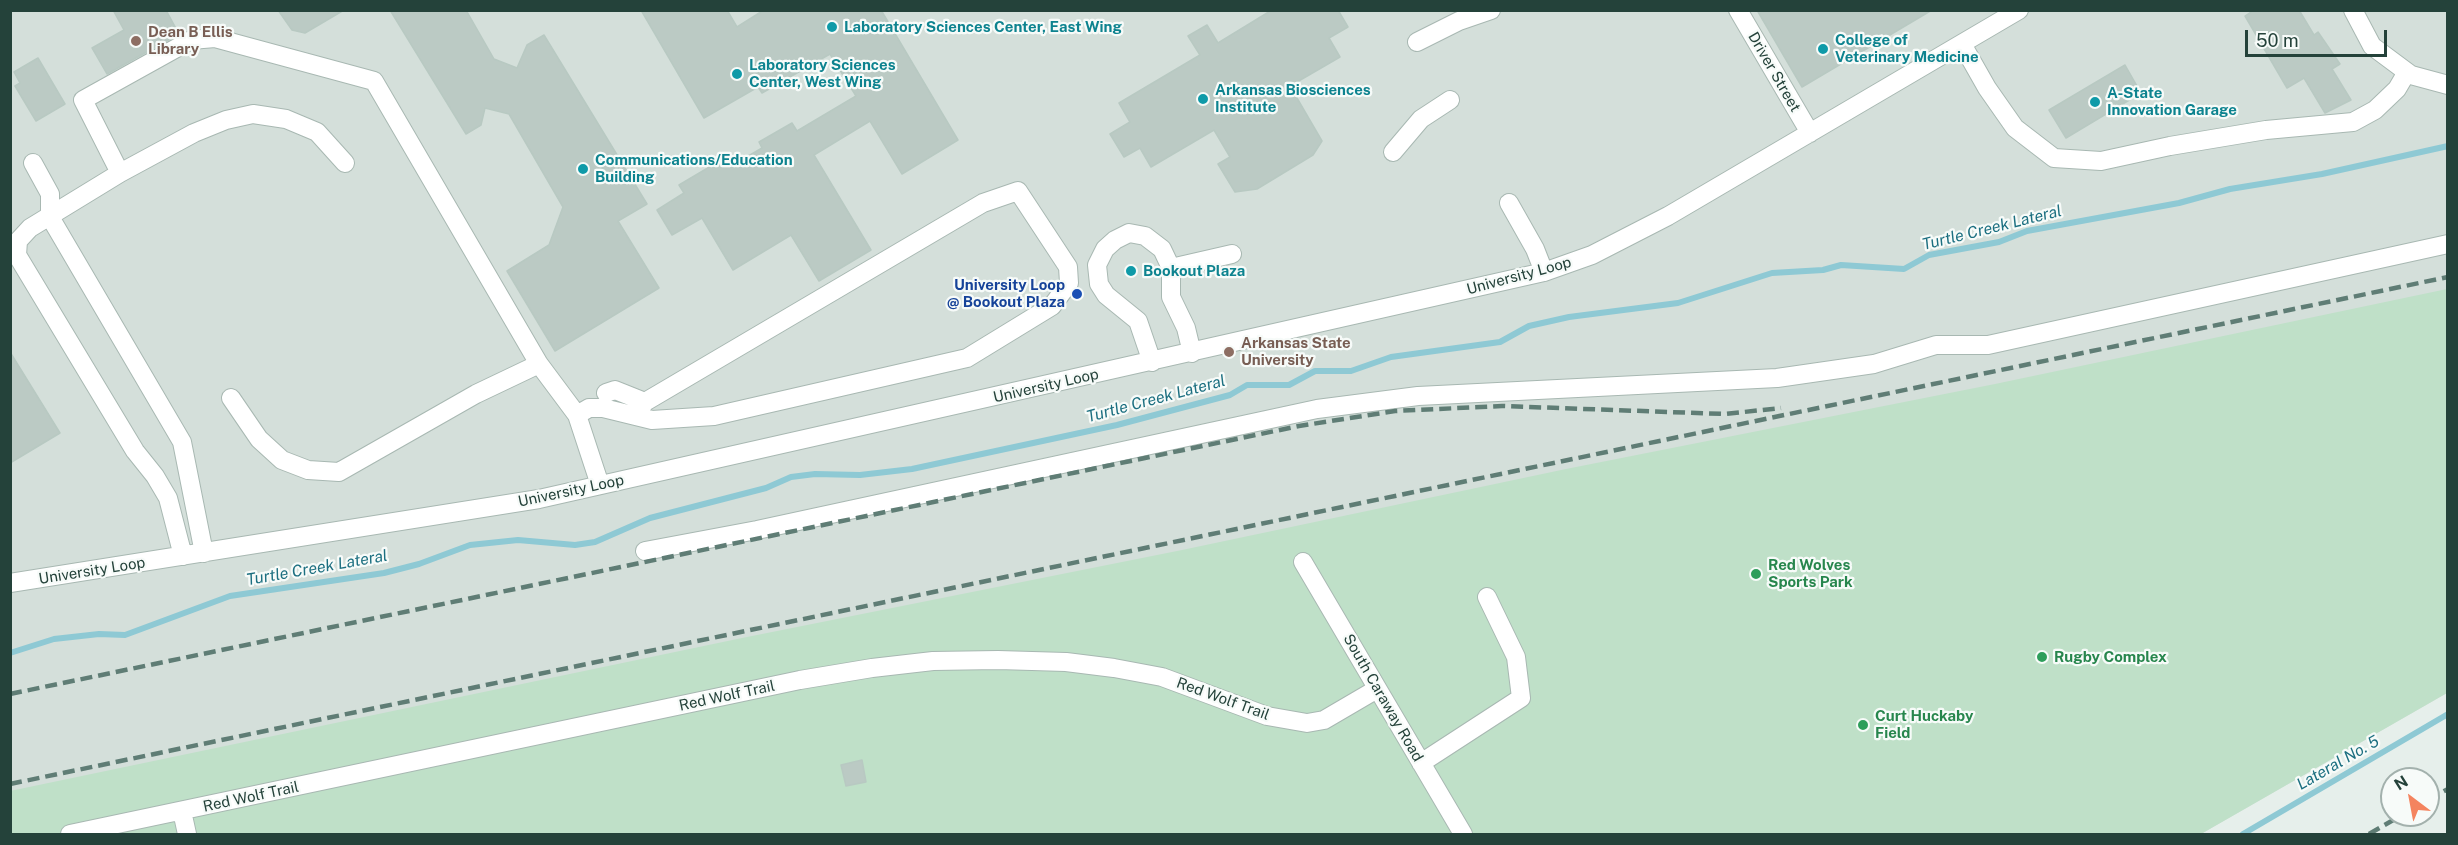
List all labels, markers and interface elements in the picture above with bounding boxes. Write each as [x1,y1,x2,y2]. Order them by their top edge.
place label: Laboratory Sciences Center, East Wing [844,18,1122,36]
scale bar [2248,18,2390,56]
marker: Laboratory Sciences Center, East Wing [825,20,839,34]
place label: Dean B Ellis Library [148,23,233,58]
street label: Driver Street [1744,29,1804,115]
text: 50 m [2256,30,2299,51]
place label: College of Veterinary Medicine [1835,31,1979,66]
marker: Dean B Ellis Library [129,34,143,48]
marker: College of Veterinary Medicine [1816,42,1830,56]
place label: Laboratory Sciences Center, West Wing [749,56,896,91]
marker: Laboratory Sciences Center, West Wing [730,67,744,81]
place label: Arkansas Biosciences Institute [1215,81,1371,116]
place label: A-State Innovation Garage [2107,84,2237,119]
marker: Arkansas Biosciences Institute [1196,92,1210,106]
marker: A-State Innovation Garage [2088,95,2102,109]
place label: Communications/Education Building [595,151,793,186]
marker: Communications/Education Building [576,162,590,176]
water label: Turtle Creek Lateral [1920,201,2064,255]
street label: University Loop [1465,253,1573,299]
place label: Bookout Plaza [1143,262,1245,280]
marker: Bookout Plaza [1124,264,1138,278]
place label: University Loop @ Bookout Plaza [947,276,1065,311]
marker: University Loop @ Bookout Plaza [1070,287,1084,301]
place label: Arkansas State University [1241,334,1351,369]
marker: Arkansas State University [1222,345,1236,359]
street label: University Loop [992,365,1100,407]
water label: Turtle Creek Lateral [1084,371,1228,427]
street label: University Loop [516,471,626,511]
water label: Turtle Creek Lateral [245,546,389,590]
street label: University Loop [37,554,147,588]
place label: Red Wolves Sports Park [1768,556,1853,591]
marker: Red Wolves Sports Park [1749,567,1763,581]
street label: South Caraway Road [1339,631,1427,765]
place label: Rugby Complex [2054,648,2167,666]
marker: Rugby Complex [2035,650,2049,664]
street label: Red Wolf Trail [1174,674,1272,724]
street label: Red Wolf Trail [677,677,777,715]
place label: Curt Huckaby Field [1875,707,1973,742]
marker: Curt Huckaby Field [1856,718,1870,732]
water label: Lateral No. 5 [2293,732,2383,794]
north arrow [2380,767,2440,827]
text: N [2391,772,2412,794]
street label: Red Wolf Trail [201,778,301,816]

